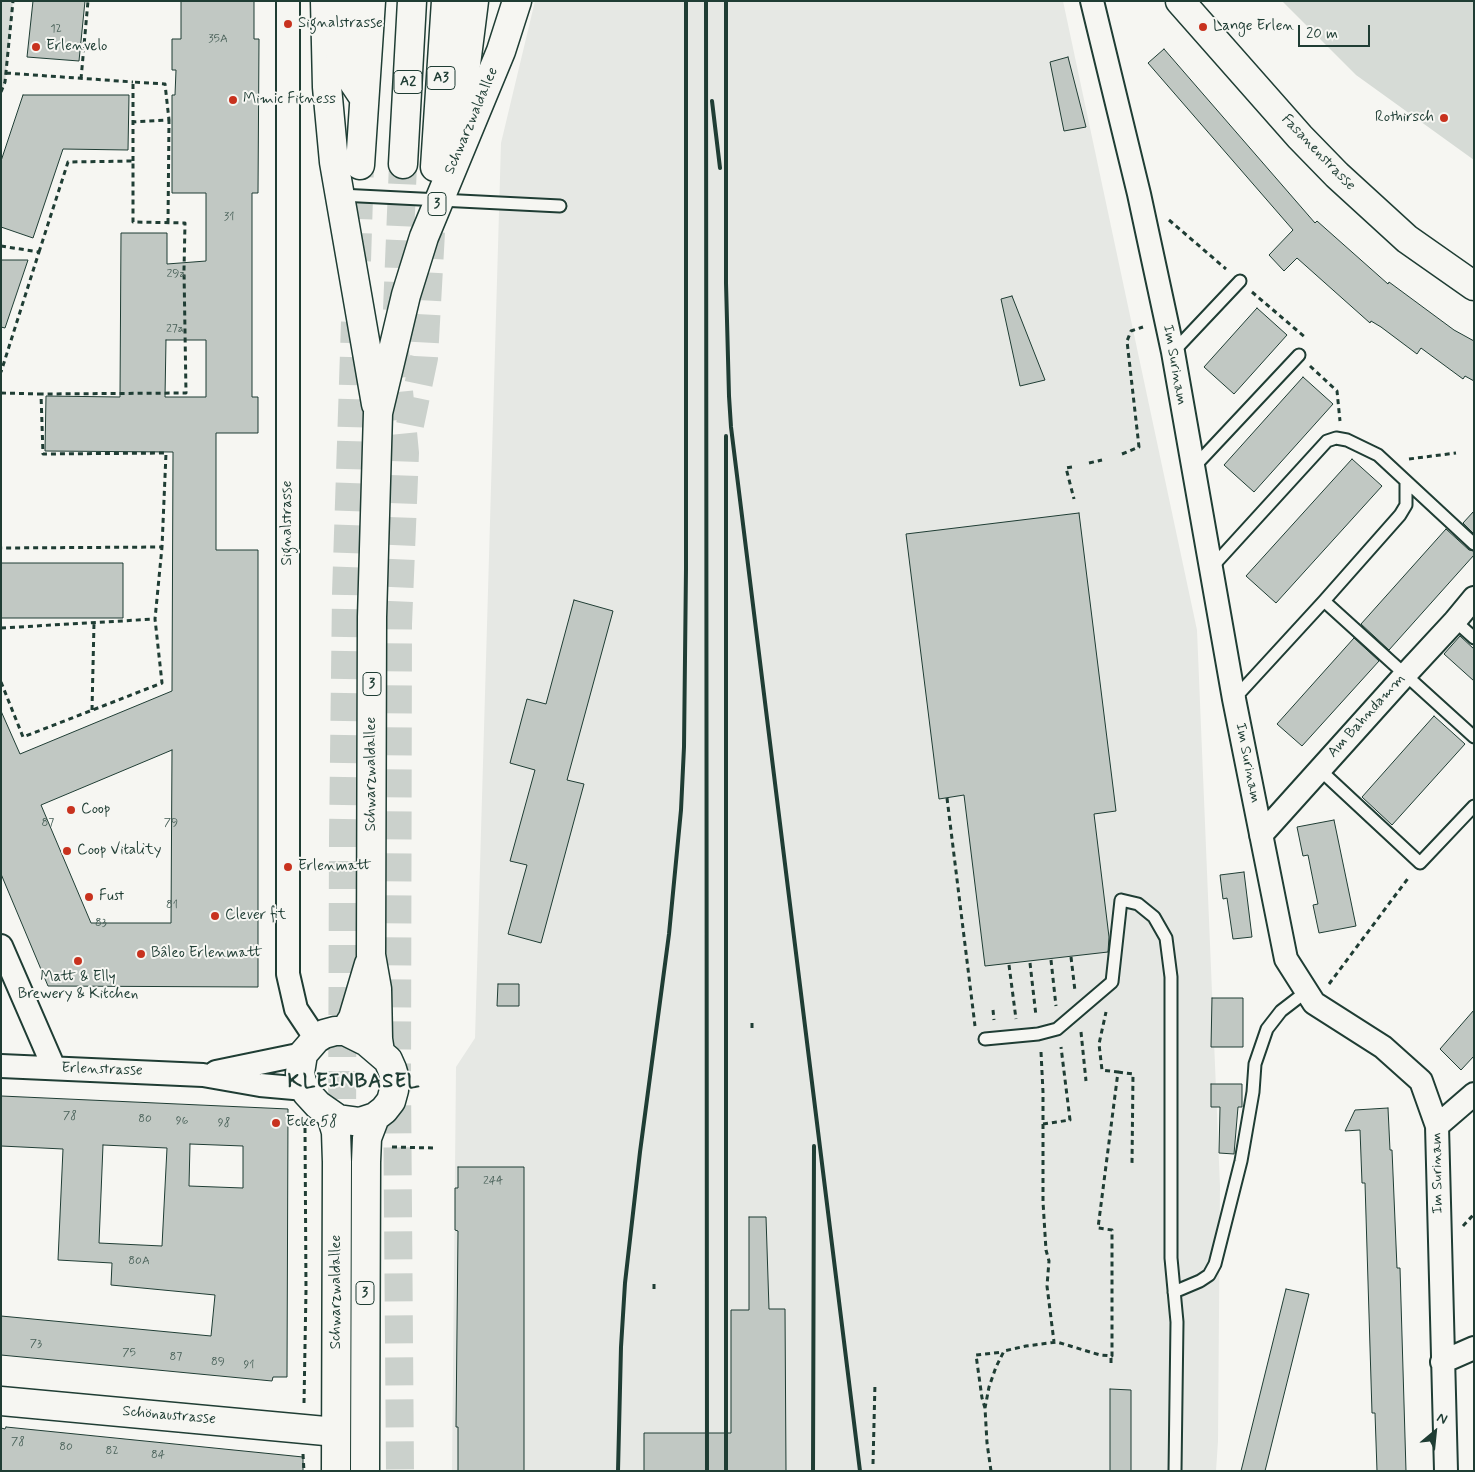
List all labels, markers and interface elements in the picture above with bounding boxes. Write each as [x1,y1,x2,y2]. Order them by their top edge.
place label: Signalstrasse [298,15,383,33]
scale bar [1300,15,1372,47]
marker: Signalstrasse [282,18,294,30]
place label: Lange Erlen [1213,18,1294,36]
marker: Lange Erlen [1197,21,1209,33]
house number: 12 [50,22,62,36]
text: 20 m [1306,24,1338,44]
house number: 35A [208,32,228,46]
place label: Erlenvelo [46,38,107,56]
marker: Erlenvelo [30,41,42,53]
street label: Schwarzwaldallee [441,65,503,177]
road number: A3 [427,66,455,90]
road number: A2 [394,70,422,94]
place label: Mimic Fitness [243,91,336,109]
marker: Mimic Fitness [227,94,239,106]
place label: Rothirsch [1375,109,1434,127]
street label: Fasanenstrasse [1277,111,1359,195]
marker: Rothirsch [1438,112,1450,124]
road number: 3 [428,192,446,215]
house number: 31 [224,210,234,224]
house number: 29a [166,267,186,281]
house number: 27a [166,322,184,336]
street label: Im Surinam [1158,323,1190,407]
street label: Signalstrasse [279,481,297,565]
street label: Am Bahndamm [1324,670,1410,762]
road number: 3 [363,672,381,696]
street label: Schwarzwaldallee [363,717,381,831]
street label: Im Surinam [1230,721,1264,805]
place label: Coop [81,801,110,819]
marker: Coop [65,804,77,816]
house number: 87 [42,816,54,830]
house number: 79 [164,816,178,830]
place label: Coop Vitality [77,842,161,860]
marker: Coop Vitality [61,845,73,857]
place label: Erlenmatt [298,858,371,876]
marker: Erlenmatt [282,861,294,873]
place label: Fust [99,888,124,906]
marker: Fust [83,891,95,903]
house number: 81 [166,898,178,912]
place label: Clever fit [225,907,286,925]
marker: Clever fit [209,910,221,922]
house number: 83 [95,916,107,930]
place label: Bâleo Erlenmatt [151,945,262,963]
marker: Bâleo Erlenmatt [135,948,147,960]
marker: Matt & Elly Brewery & Kitchen [72,955,84,967]
place label: Matt & Elly Brewery & Kitchen [18,969,138,1004]
street label: Erlenstrasse [61,1060,143,1080]
district label: KLEINBASEL [288,1071,420,1095]
house number: 78 [63,1109,77,1123]
house number: 80 [138,1112,152,1126]
house number: 96 [176,1114,188,1128]
place label: Ecke 58 [286,1114,337,1132]
house number: 98 [218,1116,230,1130]
marker: Ecke 58 [270,1117,282,1129]
street label: Im Surinam [1428,1132,1448,1214]
house number: 244 [483,1174,503,1188]
street label: Schwarzwaldallee [328,1235,346,1349]
house number: 80A [128,1254,150,1268]
road number: 3 [356,1282,374,1305]
house number: 73 [30,1337,42,1351]
house number: 75 [122,1346,136,1360]
house number: 87 [170,1350,182,1364]
house number: 89 [211,1355,225,1369]
house number: 91 [243,1358,255,1372]
street label: Schönaustrasse [122,1403,216,1429]
north arrow [1410,1407,1460,1457]
text: N [1434,1409,1450,1429]
house number: 78 [11,1435,25,1449]
house number: 80 [59,1440,73,1454]
house number: 82 [105,1444,119,1458]
house number: 84 [151,1448,165,1462]

